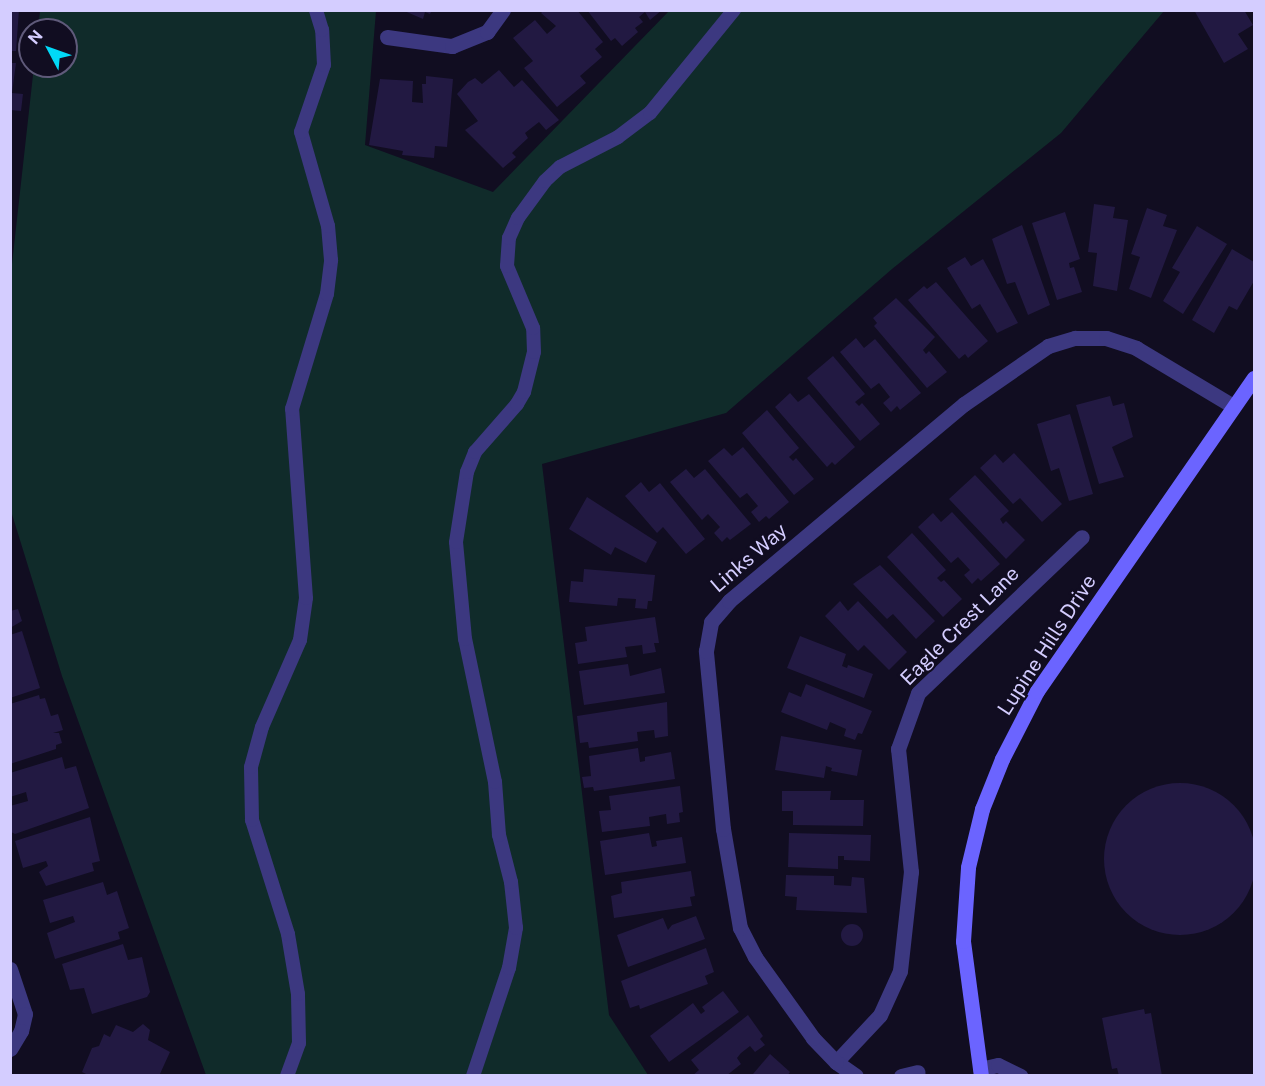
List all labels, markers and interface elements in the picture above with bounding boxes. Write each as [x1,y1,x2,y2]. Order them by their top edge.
north arrow [18,18,78,78]
text: N [24,26,47,48]
street label: Links Way [706,518,792,598]
street label: Eagle Crest Lane [896,562,1024,690]
street label: Lupine Hills Drive [993,570,1101,720]

